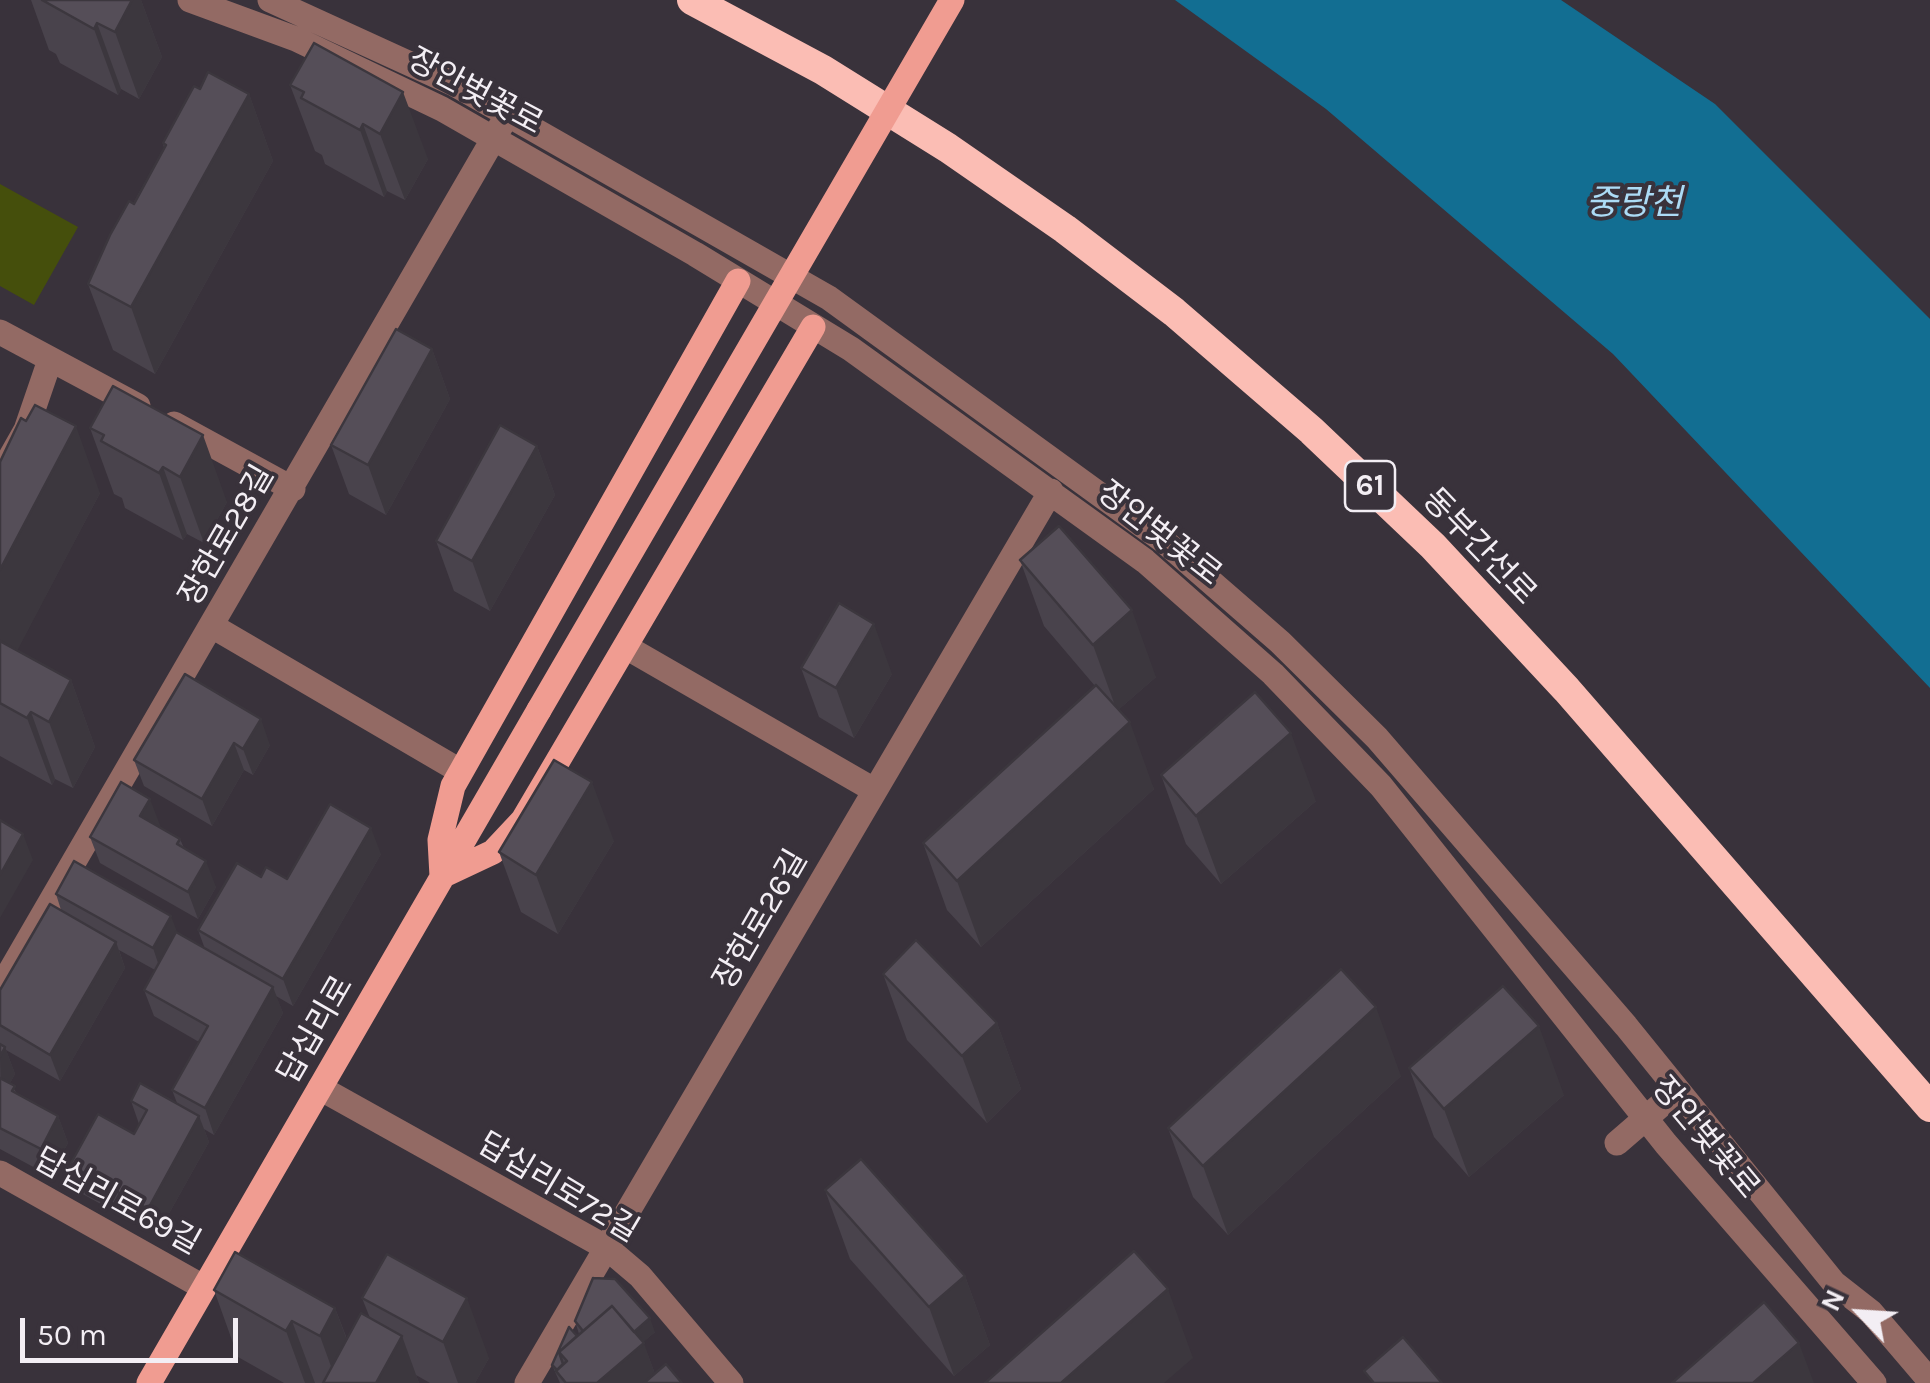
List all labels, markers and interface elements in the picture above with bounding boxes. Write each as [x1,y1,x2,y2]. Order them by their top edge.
street label: 장안벚꽃로 [401,40,549,144]
water label: 중랑천 [1586,183,1682,225]
street label: 장한로28길 [171,459,283,613]
road number: 61 [1345,461,1395,511]
street label: 장안벚꽃로 [1089,474,1229,594]
street label: 동부간선로 [1414,481,1544,613]
street label: 장한로26길 [706,843,816,997]
street label: 답십리로 [270,969,362,1091]
street label: 장안벚꽃로 [1643,1069,1767,1207]
street label: 답십리로72길 [471,1125,645,1251]
street label: 답십리로69길 [27,1141,207,1263]
north arrow [1810,1263,1910,1363]
text: N [1813,1284,1852,1316]
scale bar [25,1298,242,1360]
text: 50 m [37,1317,107,1353]

